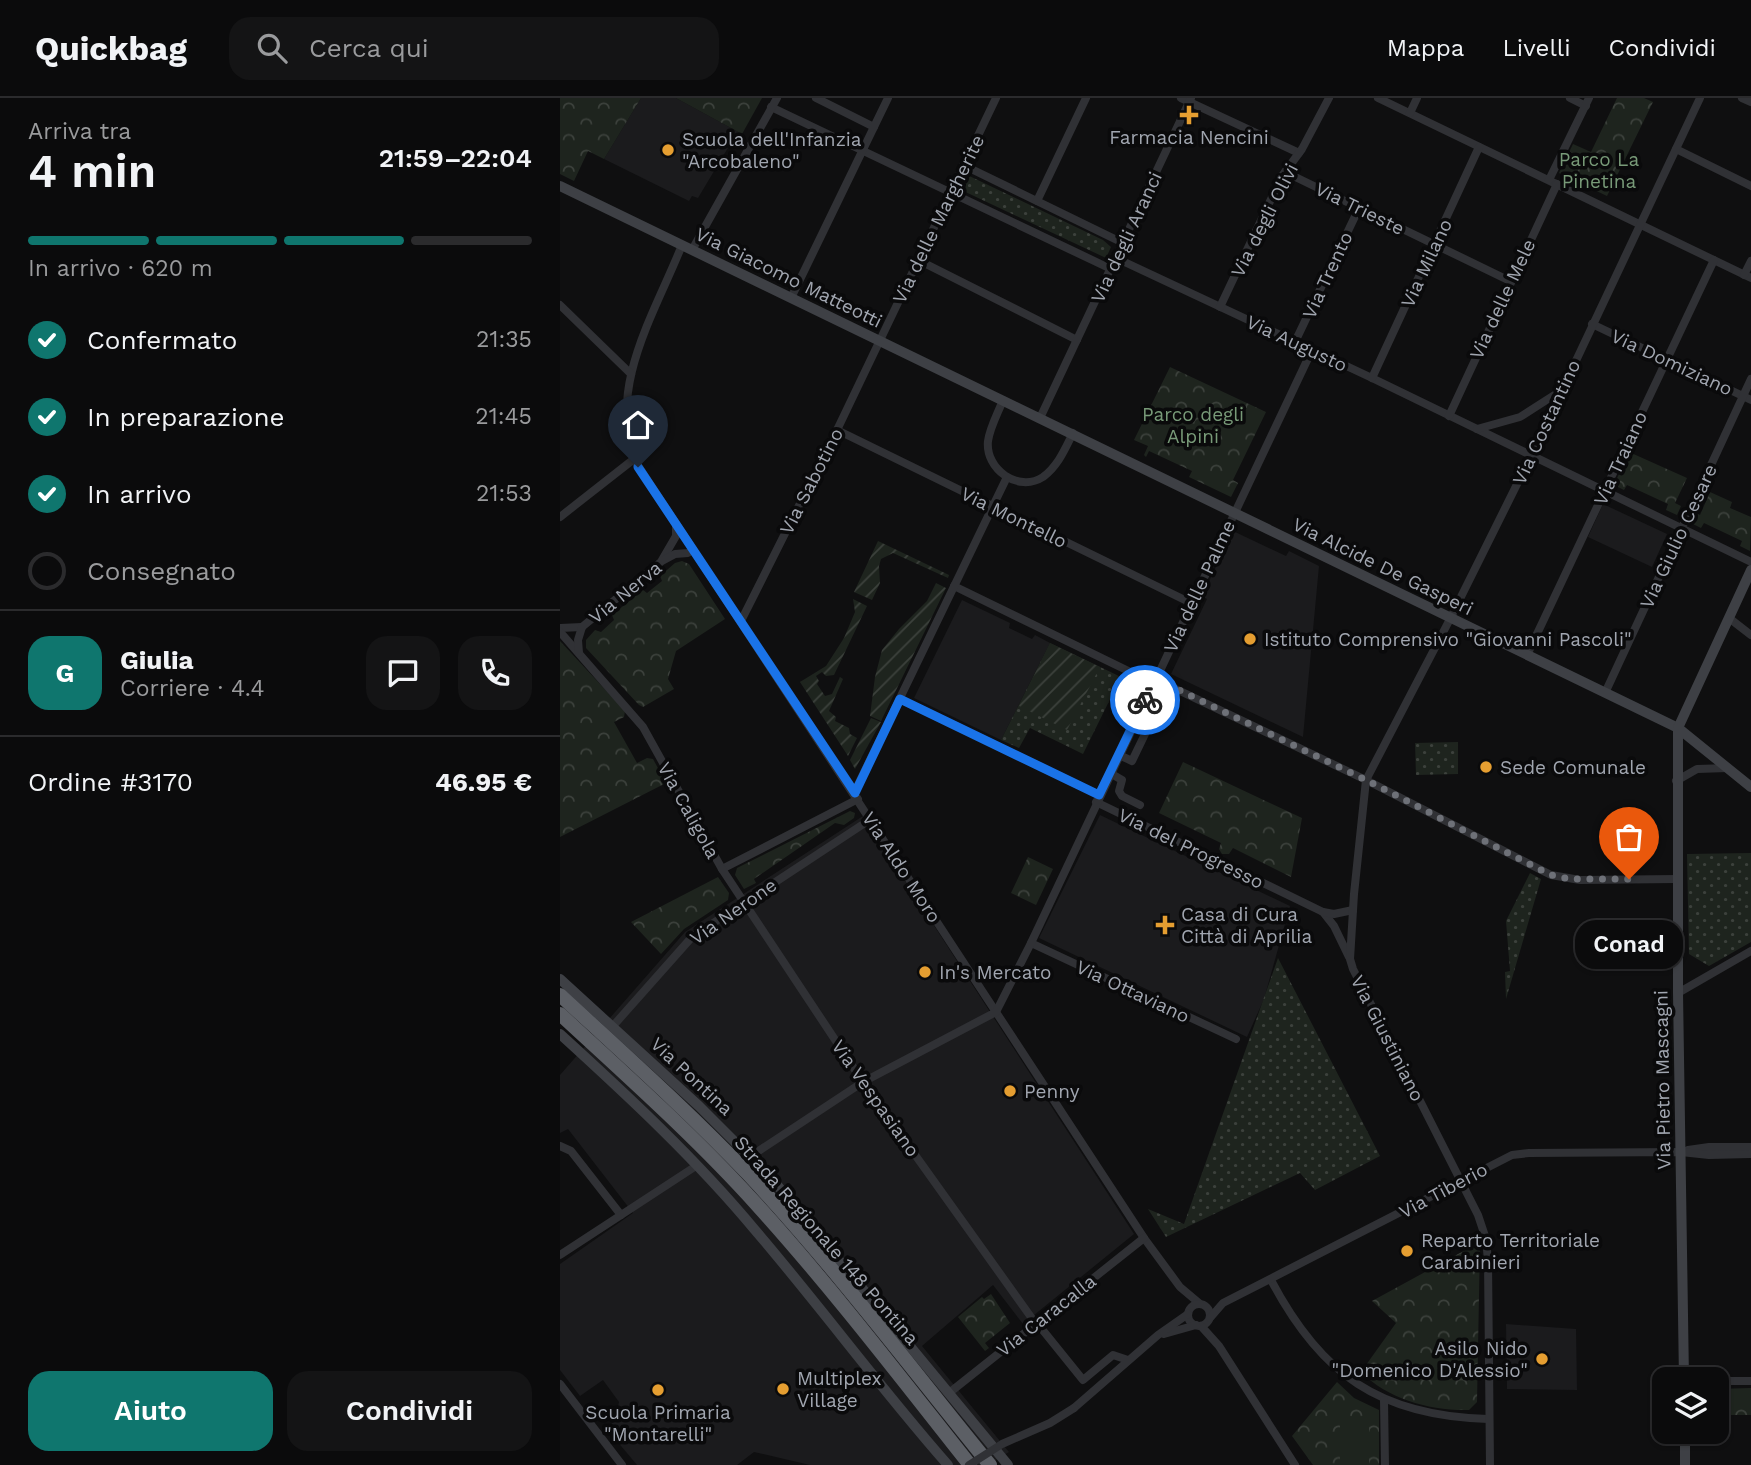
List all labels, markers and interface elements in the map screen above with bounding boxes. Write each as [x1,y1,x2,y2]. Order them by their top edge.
search box [229,17,719,80]
text: Quickbag [35,29,187,68]
icon: search [253,29,291,67]
text: Cerca qui [309,33,429,63]
text: Mappa [1387,34,1464,62]
text: Livelli [1502,34,1571,62]
text: Condividi [1609,34,1716,62]
marker: Farmacia Nencini [1181,107,1197,123]
text: Arriva tra [28,118,131,145]
place label: Farmacia Nencini [1109,126,1269,149]
place label: Scuola dell'Infanzia "Arcobaleno" [682,128,862,173]
street label: Via delle Margherite [888,131,989,307]
marker: Scuola dell'Infanzia "Arcobaleno" [660,142,676,158]
text: 21:59–22:04 [379,143,532,173]
text: 4 min [28,144,156,198]
park label: Parco La Pinetina [1559,148,1639,193]
street label: Via degli Olivi [1226,160,1303,281]
street label: Via degli Aranci [1086,168,1167,306]
street label: Via Trieste [1311,177,1408,240]
street label: Via Milano [1396,215,1457,311]
street label: Via Giacomo Matteotti [692,222,886,333]
street label: Via Trento [1297,228,1358,322]
street label: Via delle Mele [1465,235,1540,363]
text: In arrivo · 620 m [28,255,213,282]
street label: Via Augusto [1243,310,1351,377]
icon: check [28,321,66,359]
street label: Via Domiziano [1607,324,1736,401]
text: Confermato [87,325,237,355]
text: 21:35 [476,326,532,353]
street label: Via Costantino [1507,356,1585,488]
pin [608,395,668,467]
icon: check [28,398,66,436]
text: In preparazione [87,402,285,432]
text: 21:45 [475,403,532,430]
park label: Parco degli Alpini [1142,403,1244,448]
icon: home [619,406,657,444]
street label: Via Traiano [1589,408,1652,509]
street label: Via Sabotino [775,424,848,538]
street label: Via Giulio Cesare [1635,460,1722,612]
icon: check [28,475,66,513]
text: In arrivo [87,479,192,509]
text: 21:53 [476,480,532,507]
street label: Via Montello [957,482,1071,553]
street label: Via Alcide De Gasperi [1289,513,1477,620]
street label: Via delle Palme [1159,516,1240,656]
text: Consegnato [87,556,236,586]
street label: Via Nerva [584,556,667,629]
place label: Istituto Comprensivo "Giovanni Pascoli" [1264,628,1632,651]
marker: Istituto Comprensivo "Giovanni Pascoli" [1242,631,1258,647]
button: chat [366,636,440,710]
button: phone [458,636,532,710]
text: Giulia [120,645,194,675]
text: G [56,658,74,688]
courier [1110,665,1180,735]
text: Corriere · 4.4 [120,675,265,702]
icon: bike [1126,681,1164,719]
place label: Sede Comunale [1500,756,1646,779]
street label: Via Caligola [653,758,725,863]
marker: Sede Comunale [1478,759,1494,775]
text: Ordine #3170 [28,767,193,797]
text: 46.95 € [435,767,532,797]
street label: Via del Progresso [1114,803,1267,894]
street label: Via Aldo Moro [857,807,946,927]
pin [1599,807,1659,879]
icon: bag [1610,818,1648,856]
street label: Via Nerone [686,873,781,950]
place label: Casa di Cura Città di Aprilia [1181,903,1312,948]
marker: Casa di Cura Città di Aprilia [1155,915,1175,935]
callout: Conad [1575,921,1683,970]
text: Conad [1593,931,1665,958]
street label: Via Ottaviano [1072,955,1193,1028]
place label: In's Mercato [939,961,1051,984]
marker: In's Mercato [917,964,933,980]
street label: Via Giustiniano [1346,971,1429,1105]
street label: Via Pietro Mascagni [1649,990,1676,1170]
street label: Via Pontina [646,1032,738,1120]
street label: Via Vespasiano [827,1035,924,1161]
place label: Penny [1024,1080,1080,1103]
marker: Penny [1002,1083,1018,1099]
street label: Strada Regionale 148 Pontina [730,1131,924,1350]
street label: Via Tiberio [1395,1158,1491,1223]
place label: Reparto Territoriale Carabinieri [1421,1229,1600,1274]
marker: Reparto Territoriale Carabinieri [1399,1243,1415,1259]
street label: Via Caracalla [992,1269,1101,1361]
place label: Asilo Nido "Domenico D'Alessio" [1332,1337,1528,1382]
marker: Asilo Nido "Domenico D'Alessio" [1534,1351,1550,1367]
place label: Multiplex Village [797,1367,882,1412]
map controls [1652,1367,1729,1444]
button: layers [1652,1367,1729,1444]
button: Aiuto [28,1371,273,1451]
button: Condividi [287,1371,532,1451]
marker: Multiplex Village [775,1381,791,1397]
marker: Scuola Primaria "Montarelli" [650,1382,666,1398]
place label: Scuola Primaria "Montarelli" [585,1401,731,1446]

